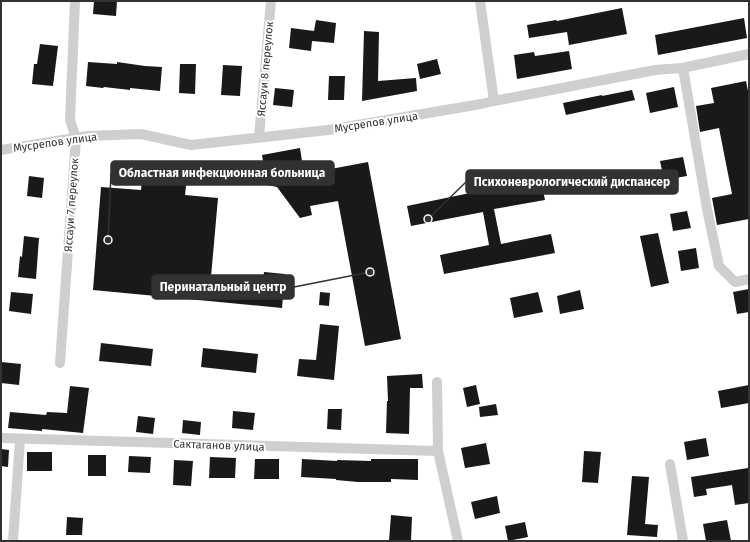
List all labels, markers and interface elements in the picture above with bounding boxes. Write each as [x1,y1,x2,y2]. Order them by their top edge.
street label: Яссауи 8 переулок [255,21,276,117]
street label: Мусрепов улица [333,109,419,136]
street label: Мусрепов улица [12,130,98,155]
street label: Яссауи 7 переулок [62,157,81,252]
callout: Областная инфекционная больница [111,161,334,185]
text: Областная инфекционная больница [119,166,326,180]
callout: Психоневрологический диспансер [466,170,678,194]
text: Психоневрологический диспансер [474,175,670,189]
callout: Перинатальный центр [152,275,294,299]
text: Перинатальный центр [160,280,286,294]
street label: Сактаганов улица [173,437,265,454]

